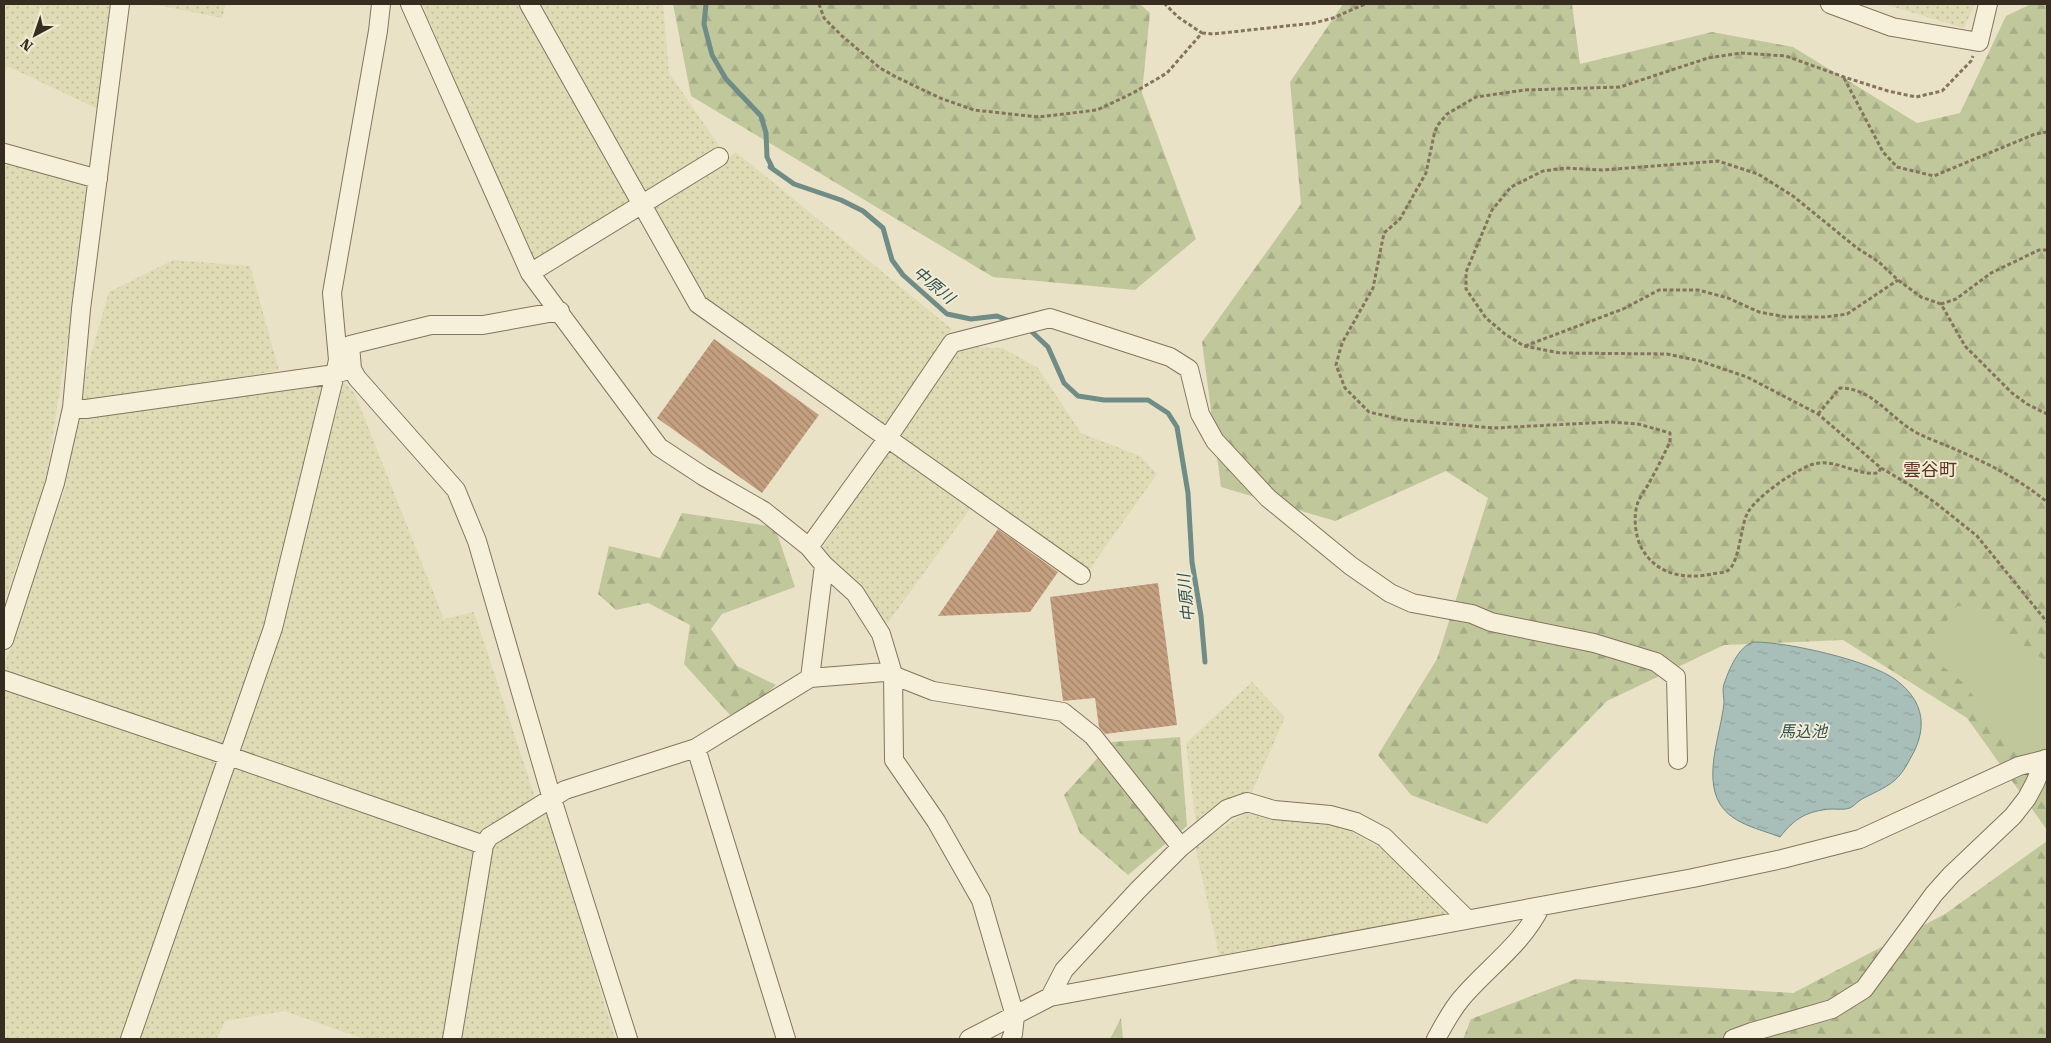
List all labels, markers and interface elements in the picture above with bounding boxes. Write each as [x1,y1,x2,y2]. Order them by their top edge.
north arrow [10,10,60,60]
text: N [17,35,36,55]
water label: 中原川 [910,262,960,309]
district label: 雲谷町 [1903,459,1957,480]
water label: 中原川 [1174,571,1198,623]
water label: 馬込池 [1779,722,1829,741]

